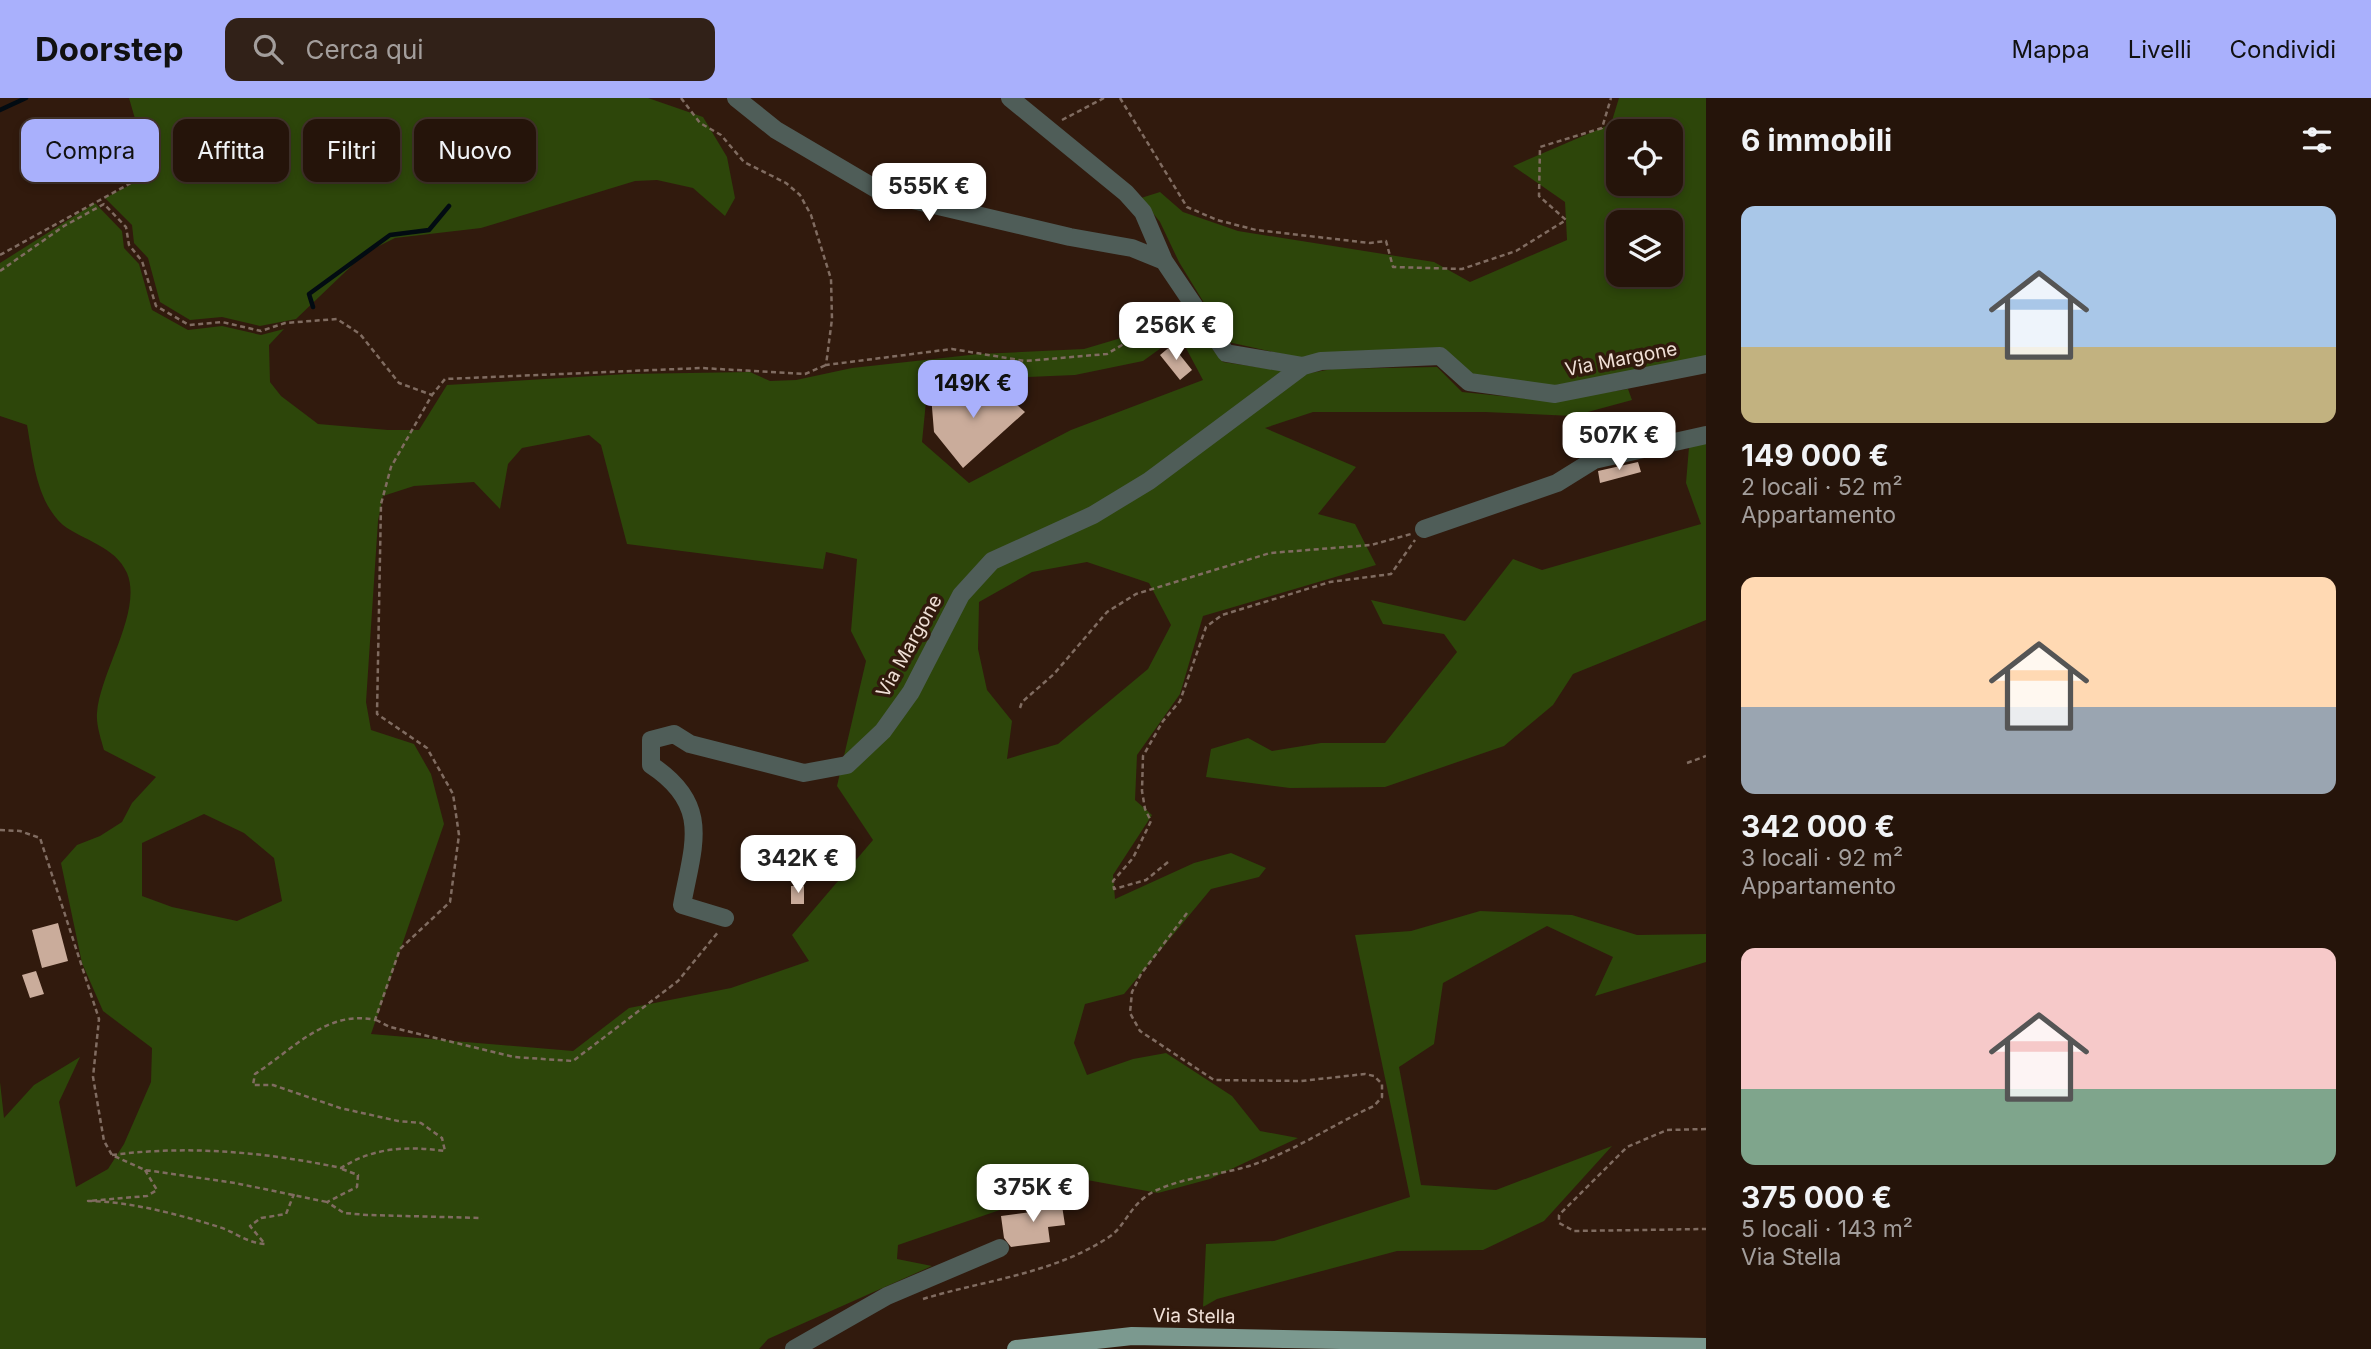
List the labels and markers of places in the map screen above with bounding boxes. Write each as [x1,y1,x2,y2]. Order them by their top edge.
pin: 555K € [872,164,986,223]
pin: 256K € [1119,302,1233,362]
pin: 149K € [916,360,1030,420]
pin: 507K € [1562,412,1676,472]
pin: 342K € [741,836,855,895]
pin: 375K € [976,1164,1090,1224]

